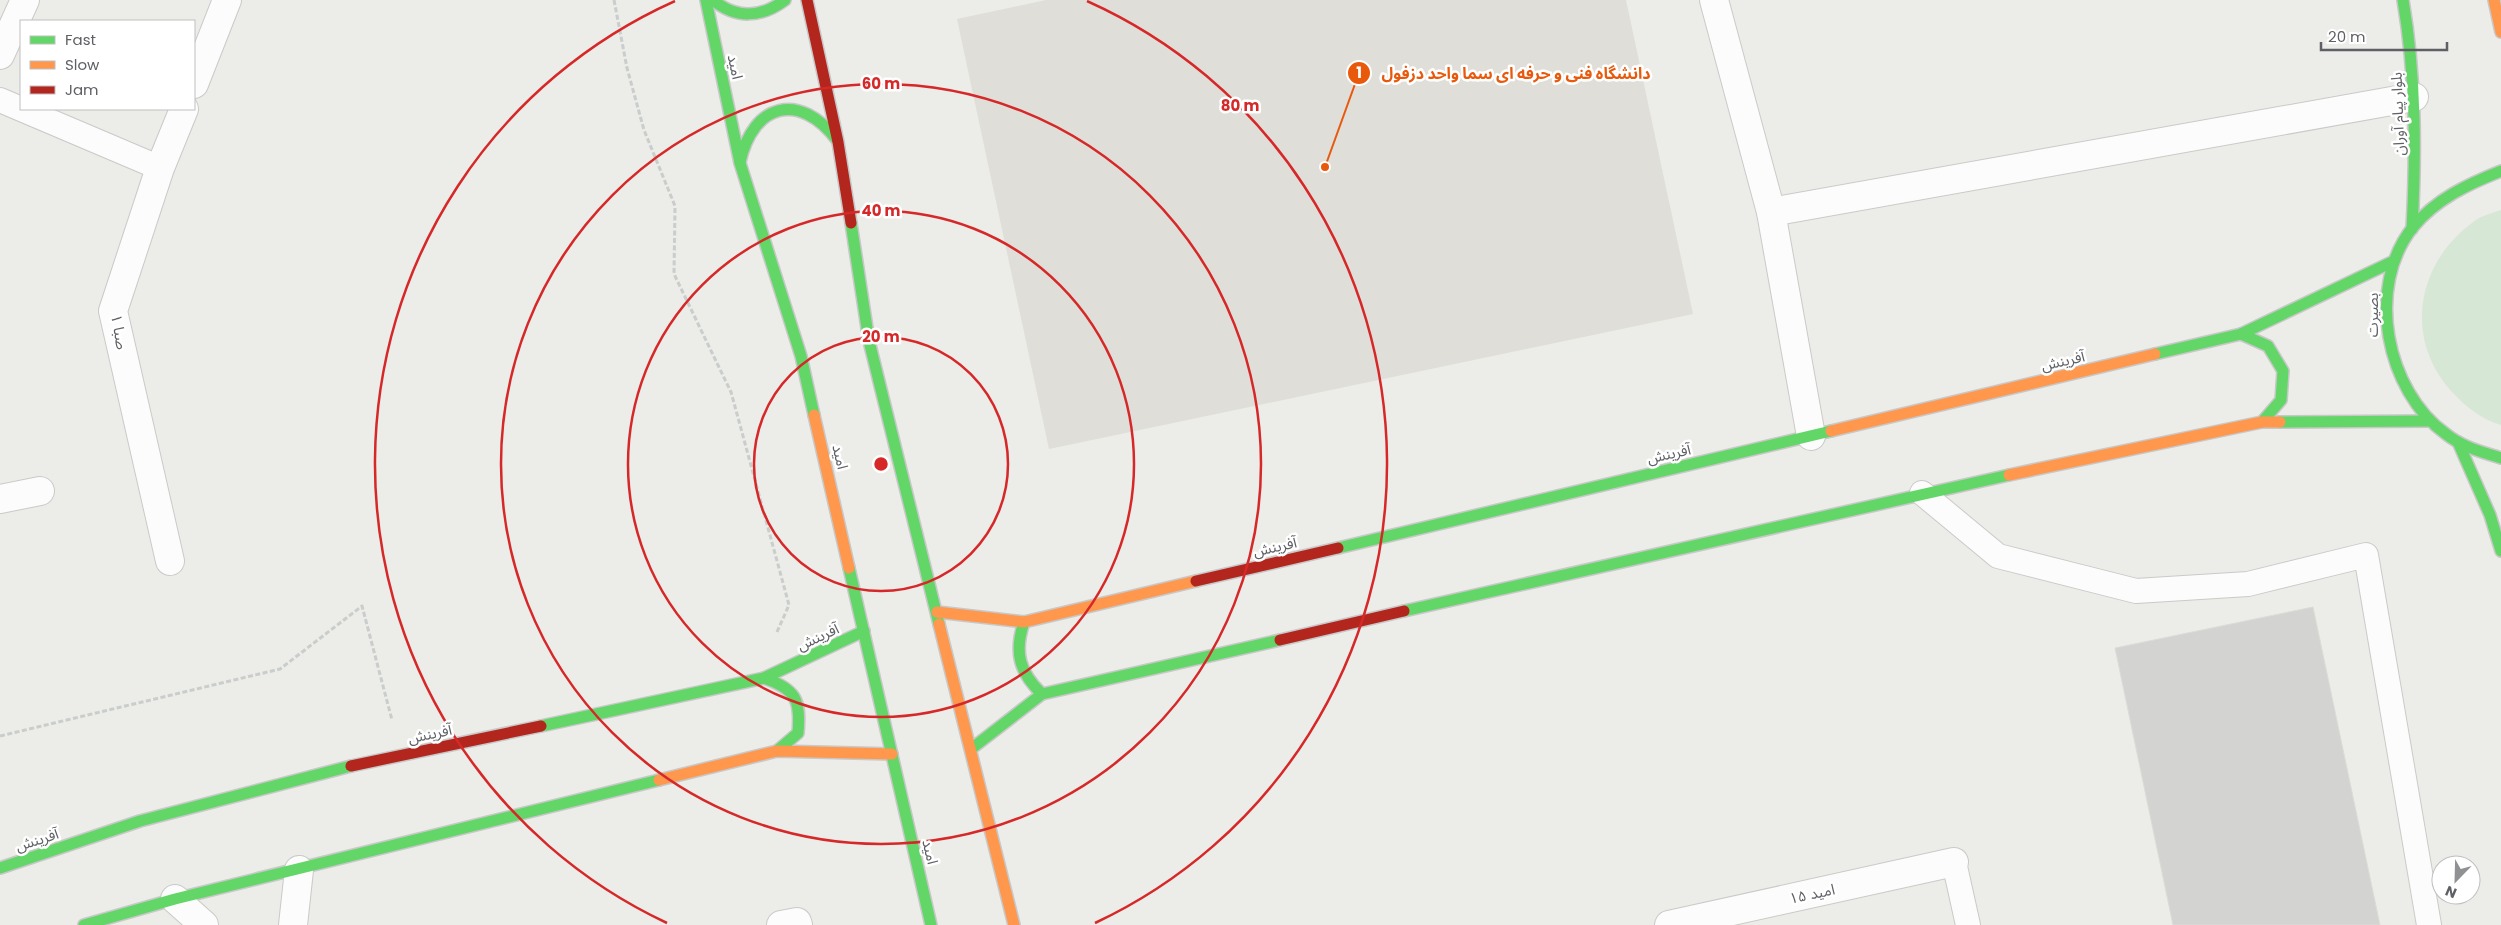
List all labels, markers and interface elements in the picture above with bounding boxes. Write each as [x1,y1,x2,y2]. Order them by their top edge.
legend [20,20,195,110]
scale bar [2321,20,2447,52]
text: 20 m [2328,26,2366,47]
text: Fast [65,29,96,50]
street label: امید [723,52,748,81]
text: Slow [65,54,100,75]
callout: دانشگاه فنی و حرفه ای سما واحد دزفول [1346,58,1660,89]
text: 1 [1356,62,1362,83]
text: دانشگاه فنی و حرفه ای سما واحد دزفول [1381,62,1651,85]
street label: بلوار پیام آوران [2386,72,2410,156]
text: 60 m [862,73,900,94]
text: Jam [65,79,99,100]
text: 80 m [1221,95,1259,116]
text: 40 m [861,200,901,221]
street label: بصیرت [2362,293,2383,337]
street label: صبا ۱ [106,313,133,351]
text: 20 m [862,326,900,347]
street label: آفرینش [2039,345,2087,376]
street label: آفرینش [1645,438,1693,469]
street label: امید [827,442,854,471]
centre of rings [872,455,890,473]
street label: آفرینش [1251,531,1299,562]
street label: آفرینش [793,617,843,655]
street label: آفرینش [406,718,454,748]
street label: آفرینش [12,822,62,856]
street label: امید [917,837,944,866]
north arrow [2431,855,2481,905]
street label: امید ۱۵ [1787,878,1837,909]
text: N [2442,881,2460,903]

